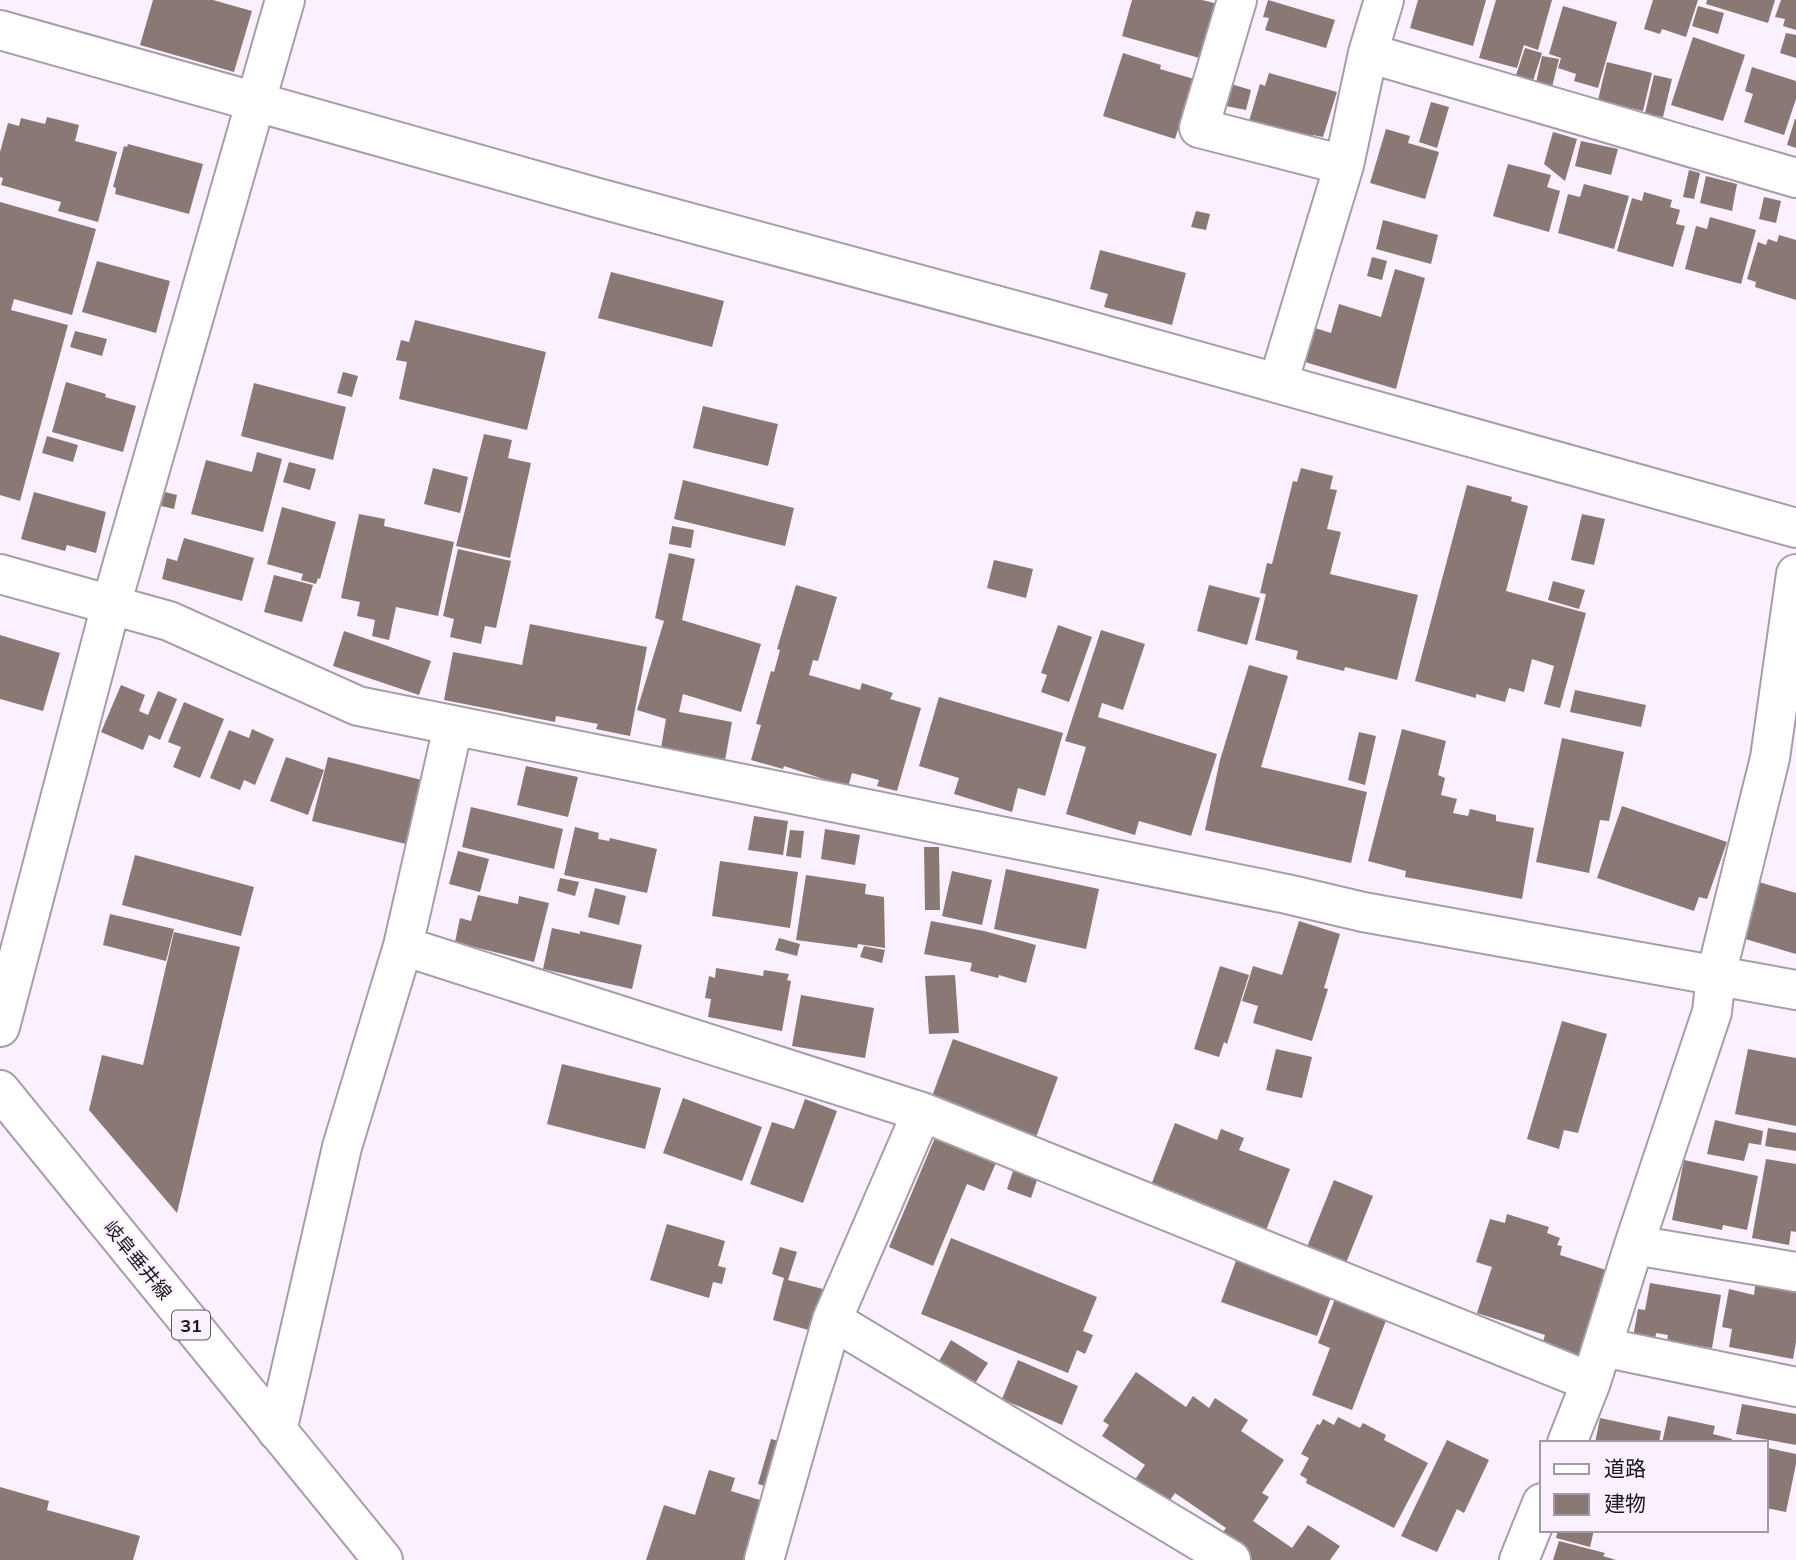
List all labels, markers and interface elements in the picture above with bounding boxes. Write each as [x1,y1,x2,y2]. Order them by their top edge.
street label: 岐阜垂井線 [99,1216,177,1304]
road number: 31 [172,1310,210,1340]
legend [1540,1441,1768,1532]
text: 道路 [1604,1455,1646,1481]
text: 建物 [1604,1490,1646,1516]

